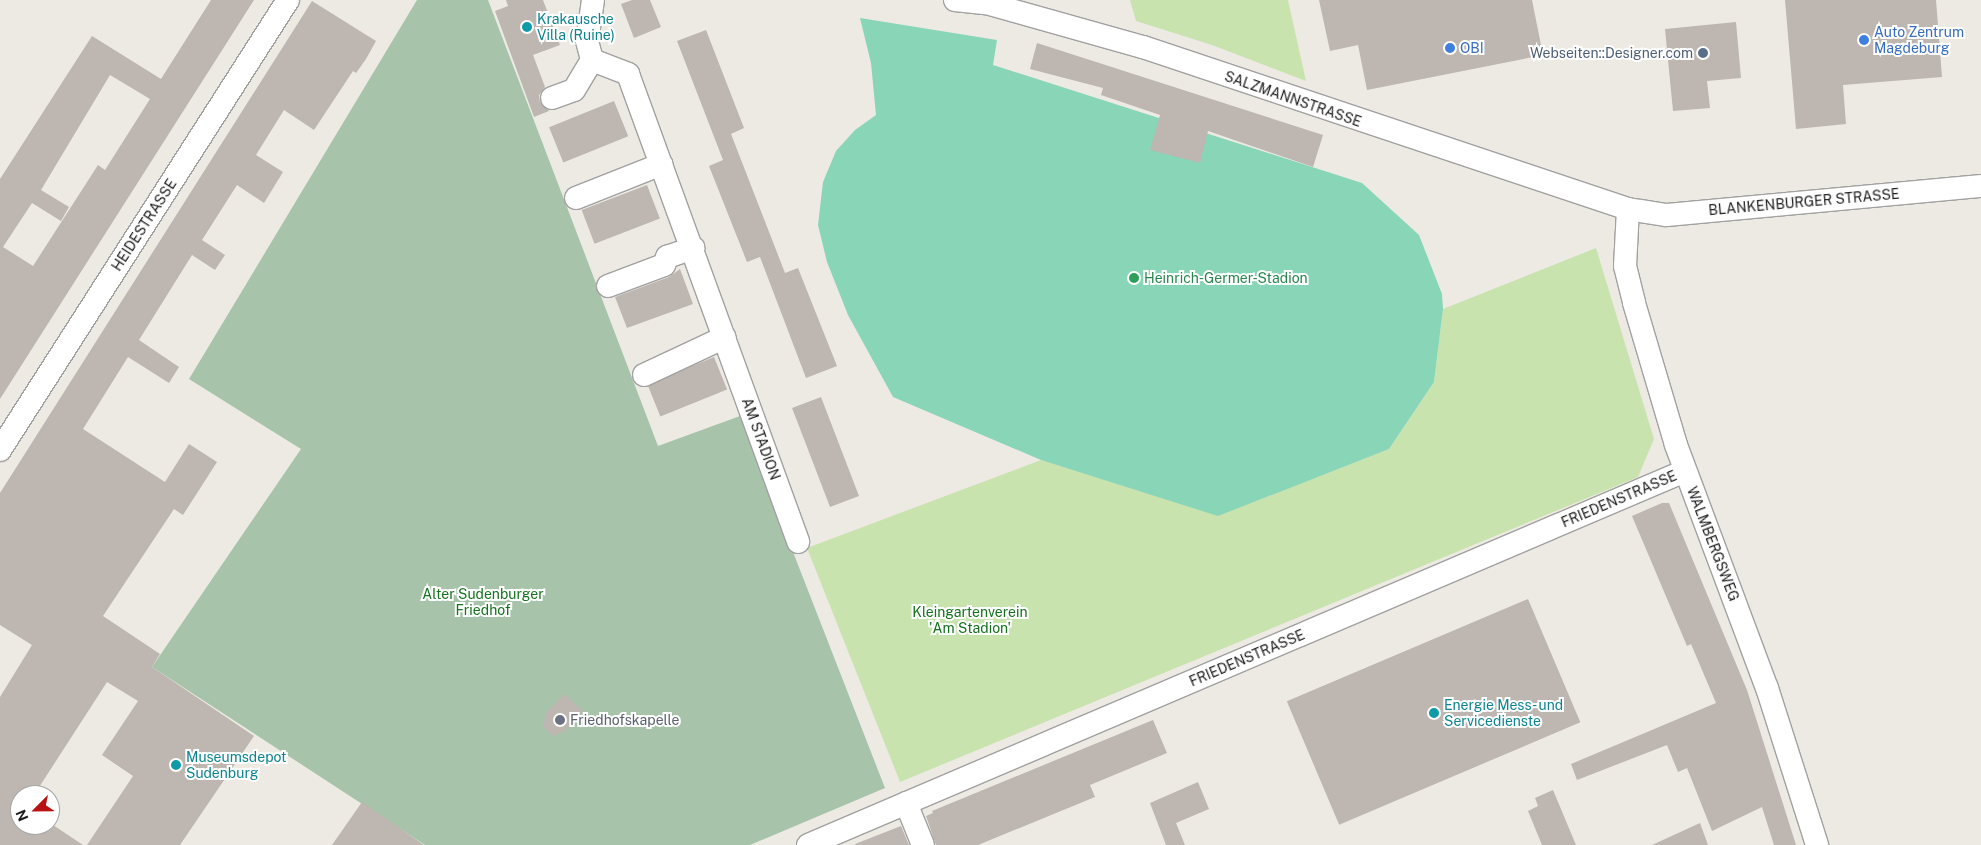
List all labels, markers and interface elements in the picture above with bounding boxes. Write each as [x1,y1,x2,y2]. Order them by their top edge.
place label: Krakausche Villa (Ruine) [537,11,615,44]
marker: Krakausche Villa (Ruine) [521,21,533,33]
place label: Auto Zentrum Magdeburg [1874,24,1964,56]
marker: Auto Zentrum Magdeburg [1858,34,1870,46]
place label: OBI [1460,40,1484,56]
marker: OBI [1444,42,1456,54]
place label: Webseiten::Designer.com [1530,45,1693,61]
marker: Webseiten::Designer.com [1697,47,1709,59]
street label: SALZMANNSTRASSE [1222,68,1364,130]
street label: HEIDESTRASSE [108,176,180,274]
street label: BLANKENBURGER STRASSE [1708,185,1900,219]
place label: Heinrich-Germer-Stadion [1144,270,1308,286]
marker: Heinrich-Germer-Stadion [1128,272,1140,284]
street label: AM STADION [738,396,784,482]
street label: FRIEDENSTRASSE [1559,467,1679,531]
street label: WALMBERGSWEG [1683,484,1743,604]
park label: Alter Sudenburger Friedhof [422,586,544,618]
park label: Kleingartenverein 'Am Stadion' [912,604,1028,636]
street label: FRIEDENSTRASSE [1187,626,1307,690]
place label: Energie Mess- und Servicedienste [1444,697,1565,730]
marker: Energie Mess- und Servicedienste [1428,707,1440,719]
place label: Friedhofskapelle [570,712,679,728]
marker: Friedhofskapelle [554,714,566,726]
place label: Museumsdepot Sudenburg [186,749,287,782]
marker: Museumsdepot Sudenburg [170,759,182,771]
north arrow [10,785,60,835]
text: N [13,807,32,824]

